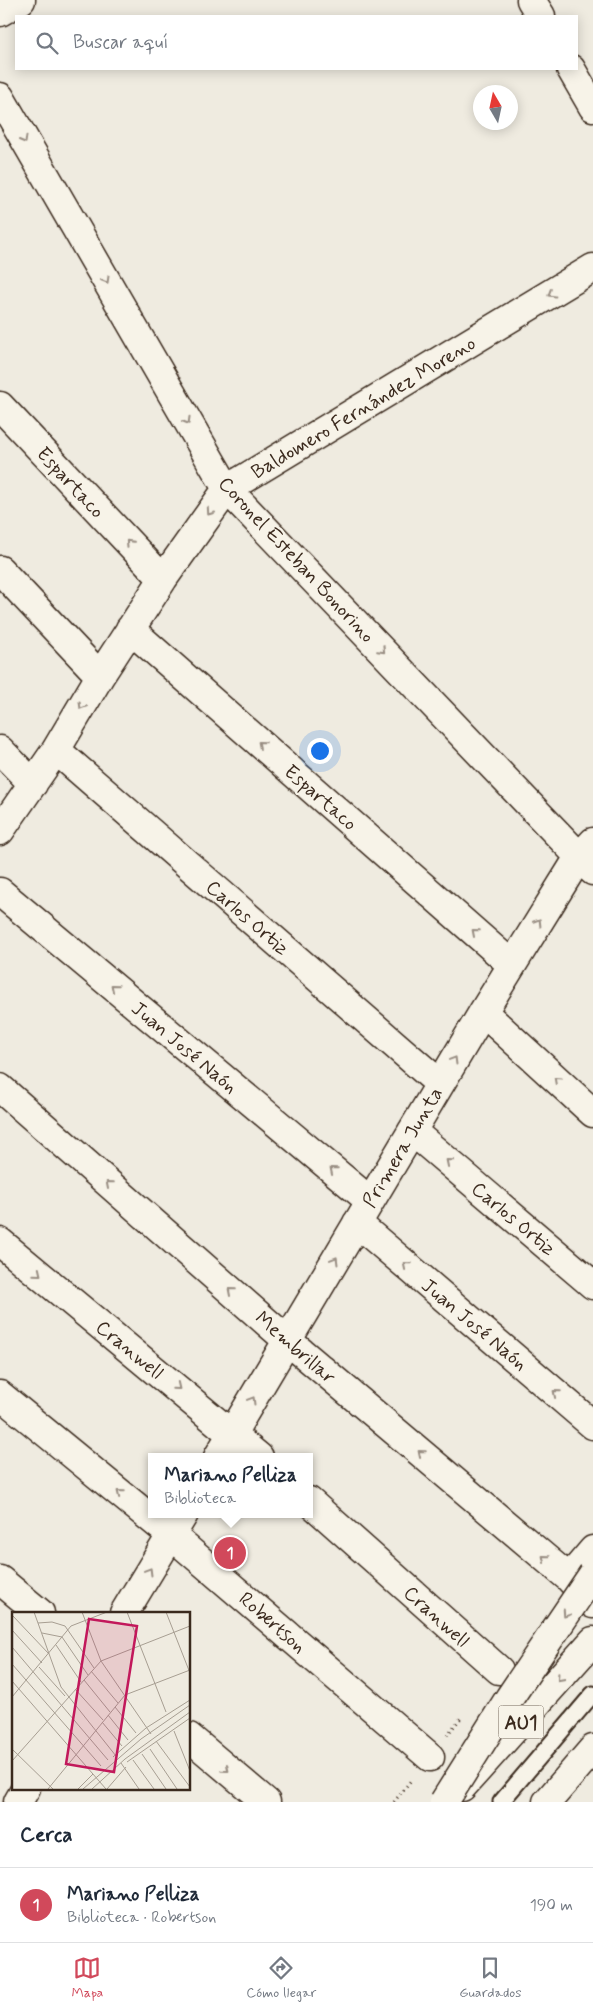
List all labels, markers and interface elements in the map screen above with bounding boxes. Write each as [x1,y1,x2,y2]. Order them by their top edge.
search box [15,15,578,70]
icon: search [33,29,61,57]
text: Buscar aquí [73,30,168,55]
north arrow [473,85,518,130]
one-way arrow [18,134,28,143]
one-way arrow [99,275,109,284]
one-way arrow [548,287,557,297]
street label: Baldomero Fernández Moreno [246,330,481,486]
one-way arrow [181,415,191,424]
street label: Espartaco [30,441,110,525]
street label: Coronel Esteban Bonorino [212,471,380,649]
one-way arrow [207,507,216,516]
one-way arrow [126,540,135,549]
one-way arrow [376,645,385,654]
one-way arrow [79,701,89,710]
your location [307,738,333,764]
one-way arrow [257,741,266,750]
street label: Espartaco [278,759,362,837]
street label: Carlos Ortiz [199,874,295,962]
one-way arrow [532,918,542,927]
one-way arrow [471,929,480,938]
one-way arrow [111,985,120,993]
street label: Juan José Naón [125,996,243,1101]
one-way arrow [447,1057,457,1066]
one-way arrow [554,1077,563,1086]
street label: Primera Junta [357,1082,450,1213]
one-way arrow [446,1160,455,1168]
one-way arrow [329,1166,338,1175]
street label: Carlos Ortiz [465,1176,561,1262]
one-way arrow [105,1180,114,1189]
one-way arrow [328,1257,338,1266]
one-way arrow [402,1262,411,1271]
one-way arrow [32,1267,41,1276]
street label: Juan José Naón [415,1273,533,1378]
one-way arrow [227,1288,236,1297]
street label: Membrillar [249,1305,341,1391]
street label: Cranwell [89,1314,169,1386]
one-way arrow [171,1382,180,1391]
one-way arrow [553,1391,562,1399]
one-way arrow [245,1396,255,1405]
one-way arrow [418,1451,427,1459]
popup [148,1453,313,1518]
text: Mariano Pelliza [164,1463,297,1488]
text: Biblioteca [164,1488,236,1509]
one-way arrow [117,1490,126,1498]
pin: 1 [214,1534,246,1572]
one-way arrow [542,1555,551,1564]
one-way arrow [143,1568,153,1577]
street label: Cranwell [397,1580,475,1654]
street label: Robertson [232,1586,312,1660]
one-way arrow [563,1608,572,1618]
inset map [12,1612,190,1790]
one-way arrow [557,1672,566,1681]
road number: AU1 [498,1705,544,1738]
one-way arrow [220,1763,229,1771]
text: Cerca [20,1821,73,1849]
text: Mariano Pelliza [67,1882,199,1907]
text: 1 [32,1895,40,1916]
text: 190 m [530,1895,573,1916]
text: Biblioteca · Robertson [67,1907,216,1928]
tab: Mapa [71,1954,103,2002]
tab: Cómo llegar [246,1954,316,2002]
tab: Guardados [459,1954,522,2002]

